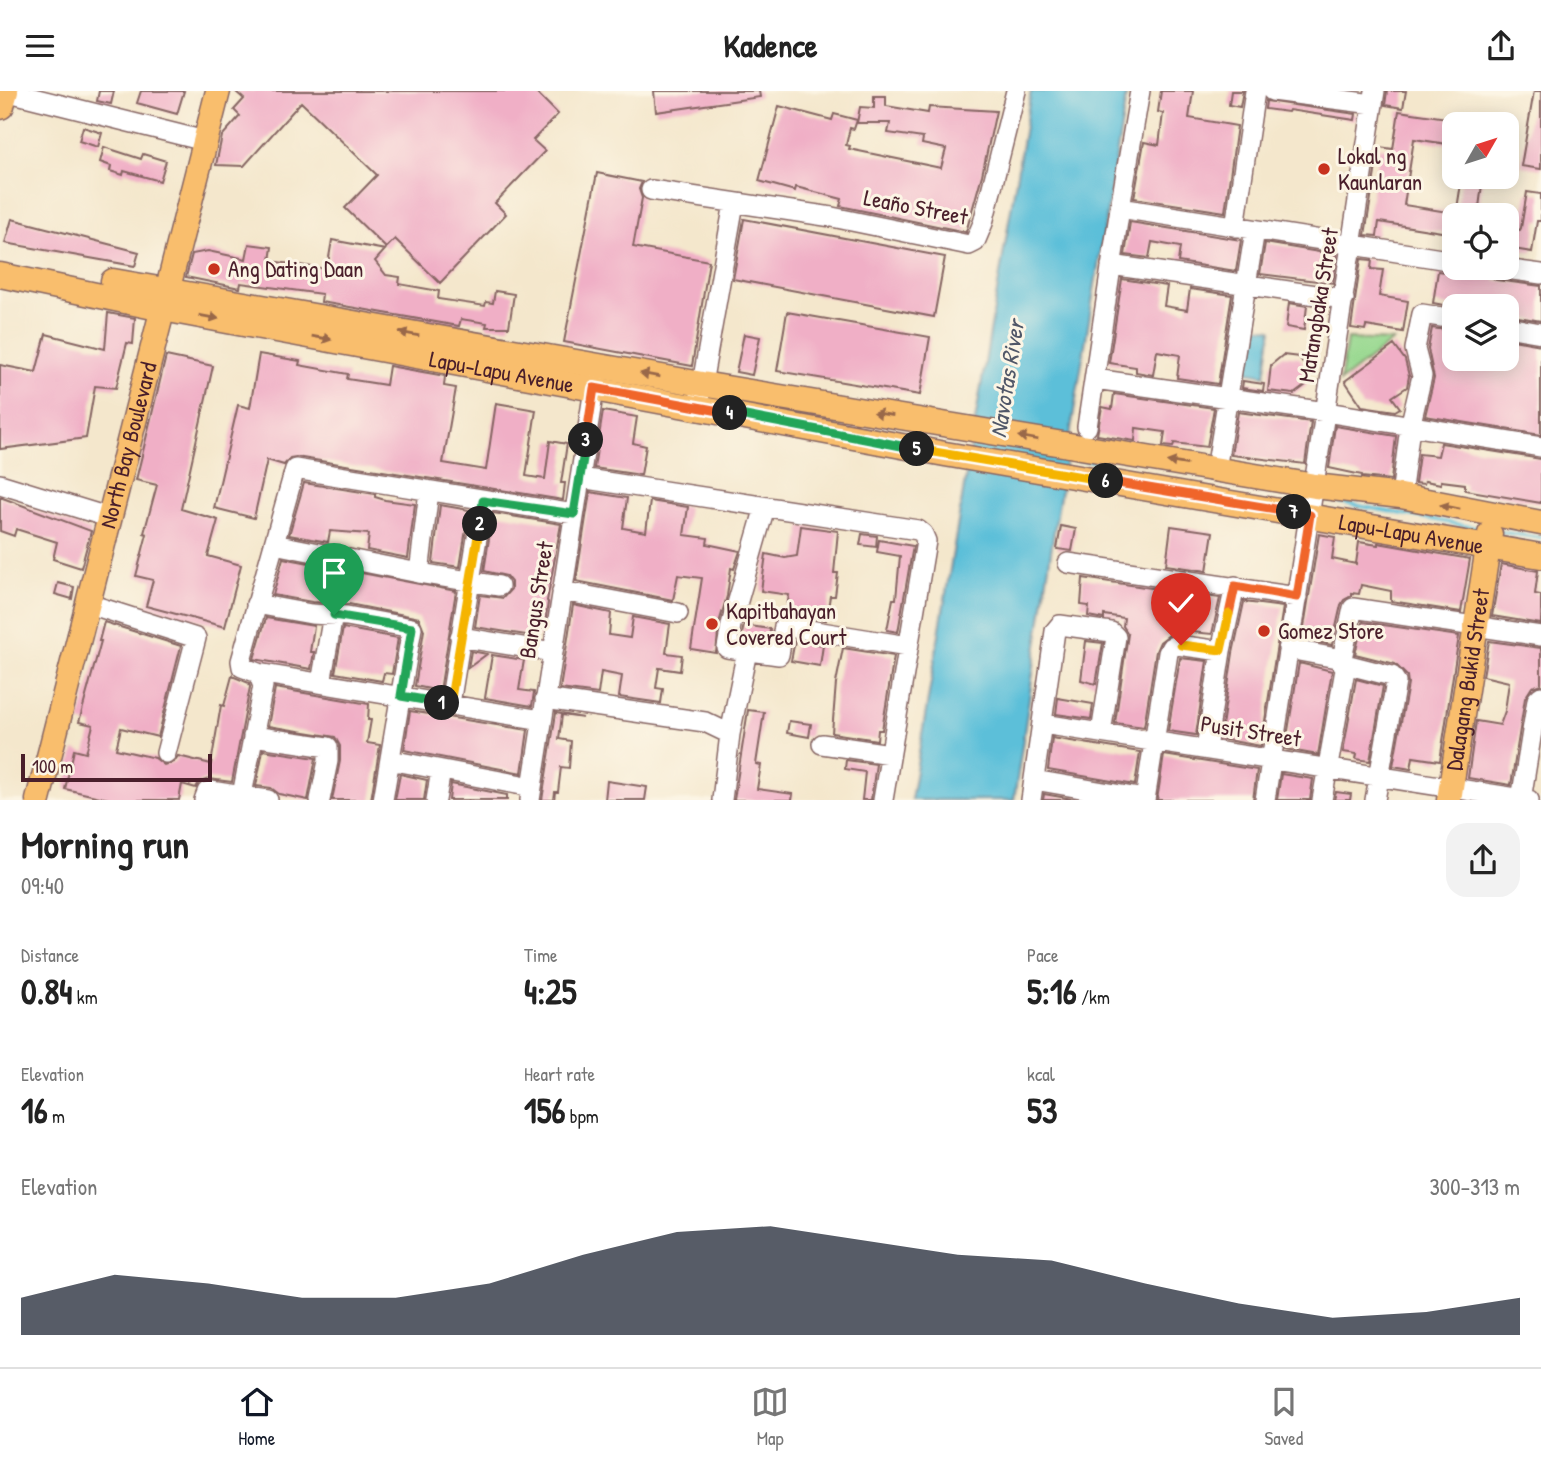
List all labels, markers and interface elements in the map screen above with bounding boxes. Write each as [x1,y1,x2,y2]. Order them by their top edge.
text: Kadence [723,24,818,67]
icon: menu [21,27,59,65]
icon: share [1482,27,1520,65]
north arrow [1442,112,1519,189]
map controls [1442,112,1519,371]
place label: Lokal ng Kaunlaran [1338,140,1422,197]
marker: Lokal ng Kaunlaran [1316,161,1332,177]
street label: Leaño Street [861,181,972,232]
button: locate [1442,203,1519,280]
street label: Matangbaka Street [1290,224,1345,384]
place label: Ang Dating Daan [228,253,363,284]
marker: Ang Dating Daan [206,261,222,277]
button: layers [1442,294,1519,371]
one-way arrow [198,312,220,323]
water label: Navotas River [981,315,1032,440]
one-way arrow [398,328,420,339]
one-way arrow [311,333,333,344]
street label: Lapu-Lapu Avenue [427,343,577,400]
street label: North Bay Boulevard [92,359,164,532]
one-way arrow [639,370,661,381]
pin: 4 [712,395,748,431]
text: 4 [726,399,733,425]
one-way arrow [871,408,893,419]
pin: 3 [568,423,604,457]
text: 3 [581,426,590,452]
pin: 5 [900,431,934,467]
one-way arrow [1017,432,1039,443]
text: 5 [912,435,921,461]
one-way arrow [1166,457,1188,468]
pin: 6 [1088,463,1124,499]
text: 6 [1102,467,1109,493]
pin: 7 [1276,495,1312,529]
text: 7 [1289,498,1298,524]
one-way arrow [1439,501,1461,512]
street label: Lapu-Lapu Avenue [1337,506,1486,561]
pin: 2 [462,507,498,541]
text: 2 [475,510,484,536]
street label: Bangus Street [511,538,560,661]
pin [304,543,364,615]
icon: arrive [315,554,353,592]
pin [1151,573,1211,645]
icon: check [1162,584,1200,622]
street label: Dalagang Bukid Street [1438,585,1497,773]
place label: Kapitbahayan Covered Court [726,595,847,652]
place label: Gomez Store [1278,615,1384,646]
marker: Kapitbahayan Covered Court [704,616,720,632]
marker: Gomez Store [1256,623,1272,639]
pin: 1 [424,685,460,721]
text: 1 [438,689,445,715]
street label: Pusit Street [1199,707,1304,754]
scale bar [21,751,212,783]
text: 100 m [32,753,73,779]
text: Morning run [21,818,189,870]
button: share [1446,823,1520,897]
text: 09:40 [21,870,64,901]
text: Distance [21,942,79,968]
text: Time [524,942,558,968]
text: Pace [1027,942,1059,968]
text: 0.84 [21,968,72,1015]
text: 4:25 [524,968,576,1015]
text: 5:16 [1027,968,1077,1015]
text: km [72,984,98,1010]
text: /km [1077,984,1110,1010]
text: Elevation [21,1061,84,1087]
text: Heart rate [524,1061,595,1087]
text: kcal [1027,1061,1055,1087]
text: 16 [21,1087,48,1134]
text: 156 [524,1087,565,1134]
text: 53 [1027,1087,1058,1134]
text: m [48,1103,65,1129]
text: bpm [565,1103,599,1129]
text: Elevation [21,1171,97,1202]
text: 300–313 m [1430,1171,1520,1202]
tab: Home [238,1383,276,1451]
tab: Map [751,1383,789,1451]
tab: Saved [1265,1383,1303,1451]

